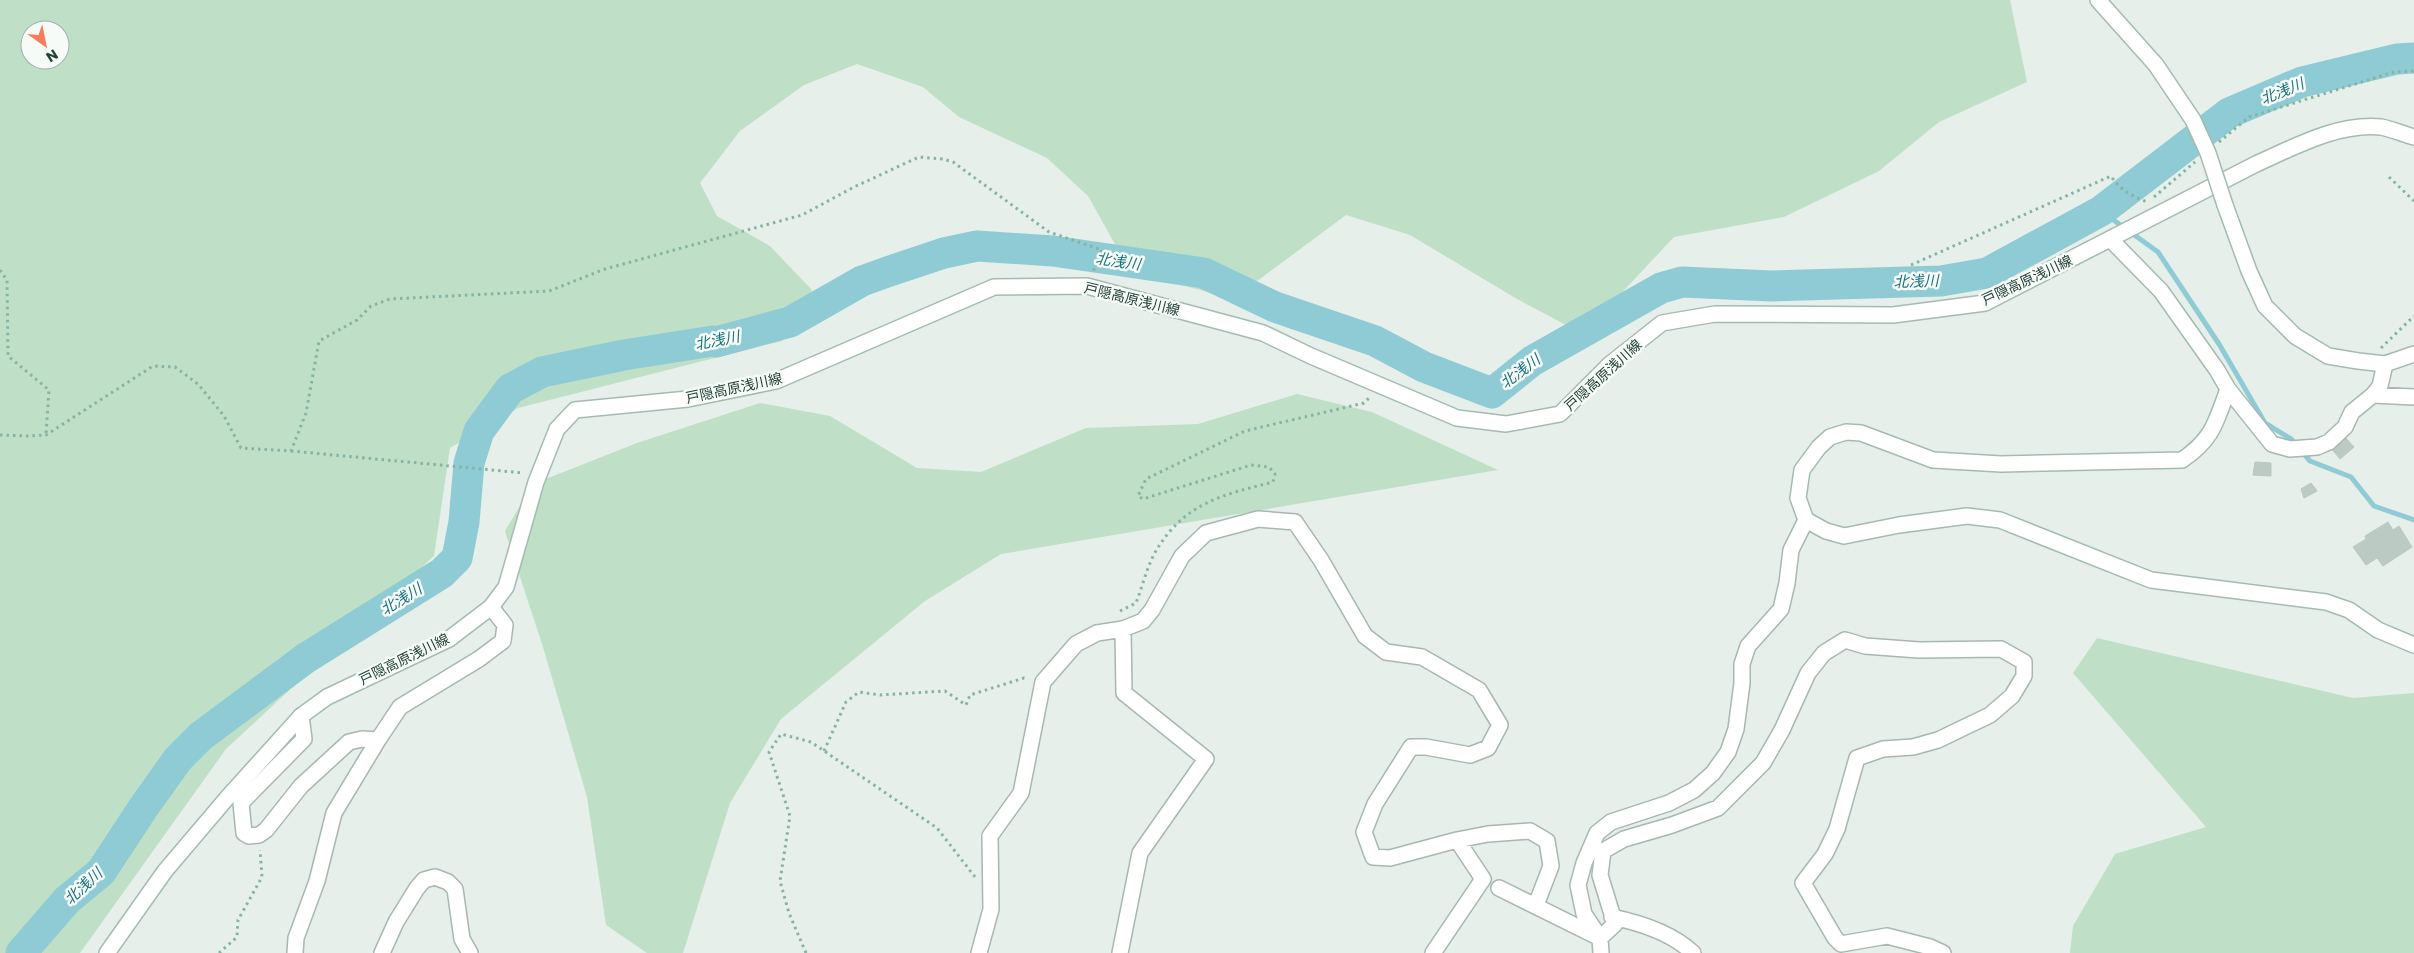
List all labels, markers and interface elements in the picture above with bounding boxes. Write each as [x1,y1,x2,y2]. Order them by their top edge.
north arrow [20,20,70,70]
text: N [42,45,62,67]
water label: 北浅川 [2257,72,2309,109]
water label: 北浅川 [1094,247,1144,275]
street label: 戸隠高原浅川線 [1978,250,2076,310]
water label: 北浅川 [1893,270,1941,292]
street label: 戸隠高原浅川線 [1082,277,1182,321]
water label: 北浅川 [693,325,743,355]
street label: 戸隠高原浅川線 [1560,335,1646,415]
water label: 北浅川 [1496,348,1546,393]
street label: 戸隠高原浅川線 [684,368,784,408]
water label: 北浅川 [376,577,427,620]
street label: 戸隠高原浅川線 [356,629,452,689]
water label: 北浅川 [59,862,108,909]

